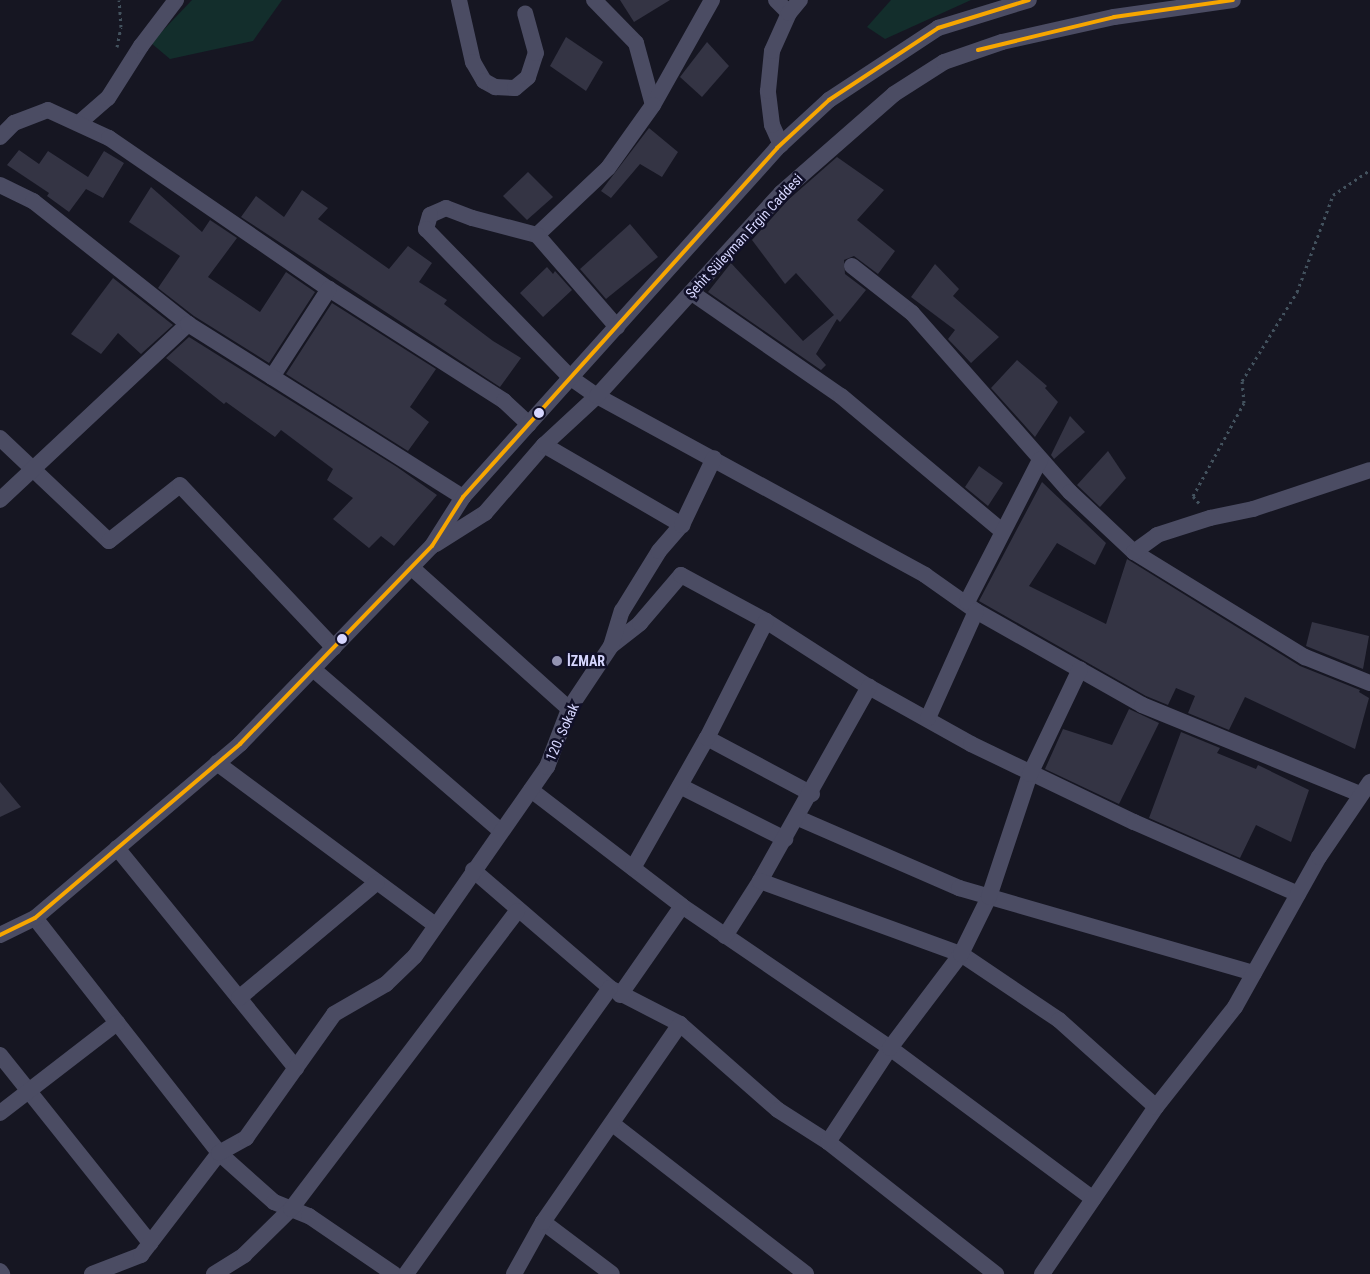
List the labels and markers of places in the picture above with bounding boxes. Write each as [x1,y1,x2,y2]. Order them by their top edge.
unlabelled marker [534,408,544,418]
unlabelled marker [337,634,347,644]
place label: İZMAR [567,653,605,669]
marker: İZMAR [551,655,563,667]

